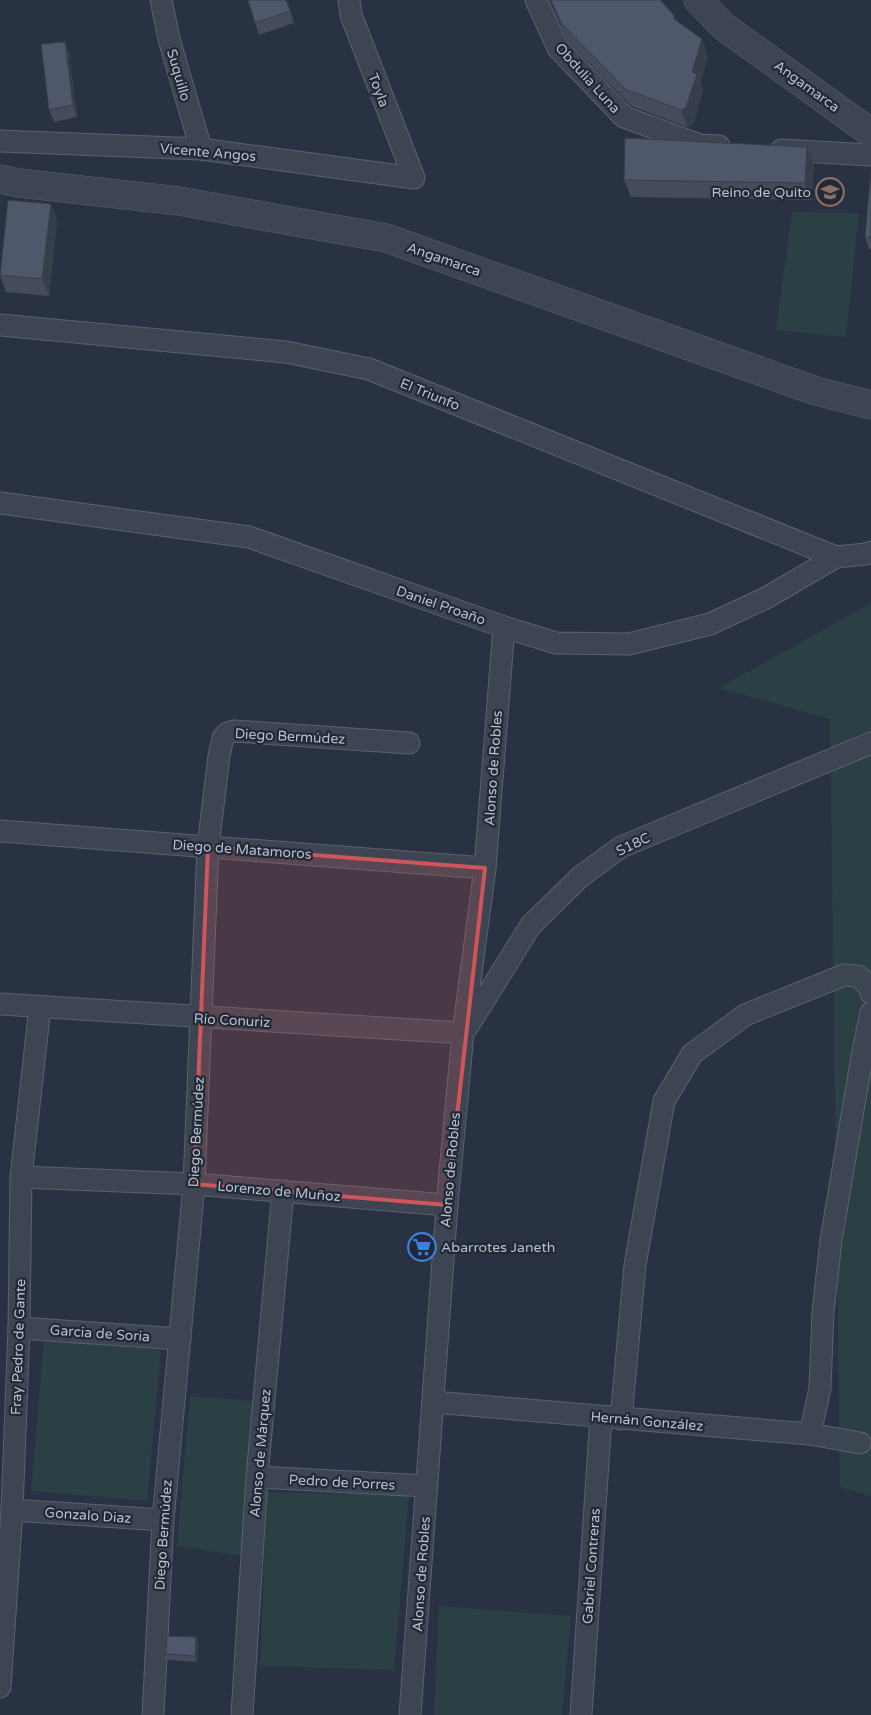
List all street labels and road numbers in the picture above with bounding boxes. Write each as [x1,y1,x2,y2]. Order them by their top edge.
street label: Obdulia Luna [552,40,624,117]
street label: Suquillo [163,47,194,103]
street label: Angamarca [771,57,843,116]
street label: Toyla [364,71,393,110]
street label: Vicente Angos [159,140,257,165]
street label: Angamarca [405,239,483,280]
street label: El Triunfo [397,375,462,414]
street label: Daniel Proaño [394,582,488,629]
street label: Alonso de Robles [481,710,506,826]
street label: Diego Bermúdez [234,725,346,748]
street label: S18C [613,829,653,860]
street label: Diego de Matamoros [172,836,312,863]
street label: Río Conuriz [193,1010,271,1031]
street label: Diego Bermúdez [185,1076,208,1188]
street label: Alonso de Robles [437,1111,464,1228]
street label: Lorenzo de Muñoz [217,1178,341,1205]
street label: Fray Pedro de Gante [8,1279,29,1415]
street label: Garcia de Soria [49,1322,151,1345]
street label: Alonso de Márquez [246,1388,275,1518]
street label: Hernán González [590,1408,704,1435]
street label: Pedro de Porres [288,1471,396,1494]
street label: Diego Bermúdez [151,1479,176,1591]
street label: Gonzalo Diaz [44,1504,132,1527]
street label: Gabriel Contreras [579,1507,604,1624]
street label: Alonso de Robles [409,1516,434,1632]

